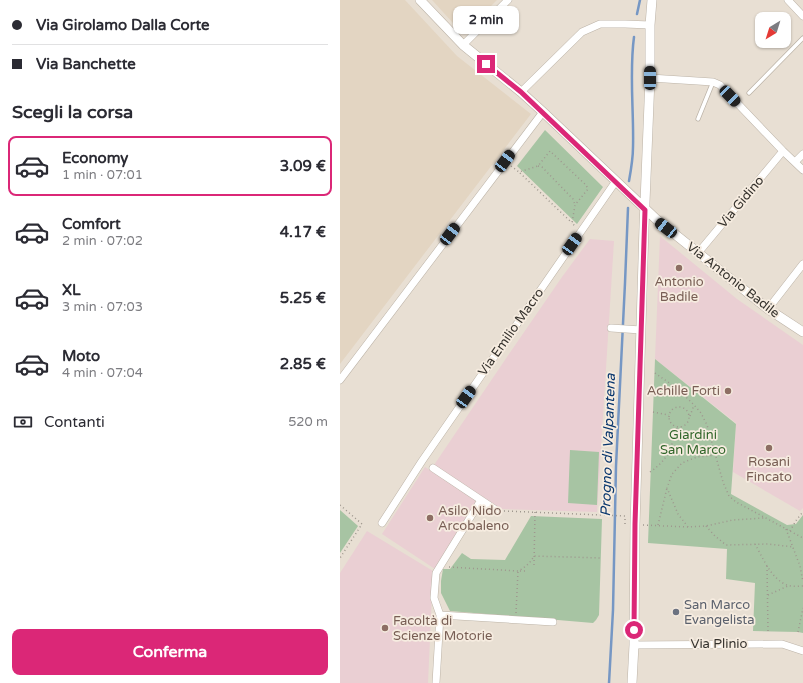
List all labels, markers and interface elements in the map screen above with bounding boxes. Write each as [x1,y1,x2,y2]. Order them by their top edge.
callout: 2 min [453,6,519,34]
text: 2 min [469,12,503,28]
north arrow [755,12,791,48]
map controls [755,12,791,48]
text: Via Girolamo Dalla Corte [36,16,210,34]
text: Via Banchette [36,55,136,73]
route end [477,55,495,73]
car [644,66,656,90]
car [717,83,743,109]
text: Scegli la corsa [12,101,133,123]
icon: car [14,148,50,184]
car [493,148,517,174]
text: Economy [62,149,128,167]
text: 3.09 € [280,157,326,175]
text: 1 min · 07:01 [62,167,143,183]
street label: Via Gidino [715,173,767,231]
icon: car [14,214,50,250]
text: Comfort [62,215,121,233]
car [653,216,679,240]
car [438,221,462,247]
text: 4.17 € [280,223,326,241]
car [560,231,584,257]
text: 2 min · 07:02 [62,233,143,249]
street label: Via Antonio Badile [683,239,783,321]
marker: Antonio Badile [674,263,684,273]
place label: Antonio Badile [654,274,704,305]
icon: car [14,280,50,316]
text: XL [62,281,81,299]
street label: Via Emilio Macro [475,285,547,379]
text: 5.25 € [280,289,326,307]
text: 3 min · 07:03 [62,299,143,315]
icon: car [14,346,50,382]
text: Moto [62,347,100,365]
text: 2.85 € [280,355,326,373]
text: 4 min · 07:04 [62,365,143,381]
water label: Progno di Valpantena [597,372,619,517]
place label: Achille Forti [647,383,720,399]
car [454,384,478,410]
marker: Achille Forti [723,386,733,396]
icon: cash [12,411,34,433]
text: Contanti [44,413,105,431]
text: 520 m [288,414,328,430]
park label: Giardini San Marco [660,427,726,458]
marker: Rosani Fincato [764,443,774,453]
place label: Rosani Fincato [746,454,792,485]
place label: Asilo Nido Arcobaleno [438,503,509,534]
marker: Asilo Nido Arcobaleno [425,513,435,523]
place label: San Marco Evangelista [684,597,755,628]
marker: San Marco Evangelista [671,607,681,617]
place label: Facoltà di Scienze Motorie [393,613,492,644]
route start [625,621,643,639]
marker: Facoltà di Scienze Motorie [380,623,390,633]
button: Conferma [12,629,328,675]
street label: Via Plinio [690,636,748,652]

